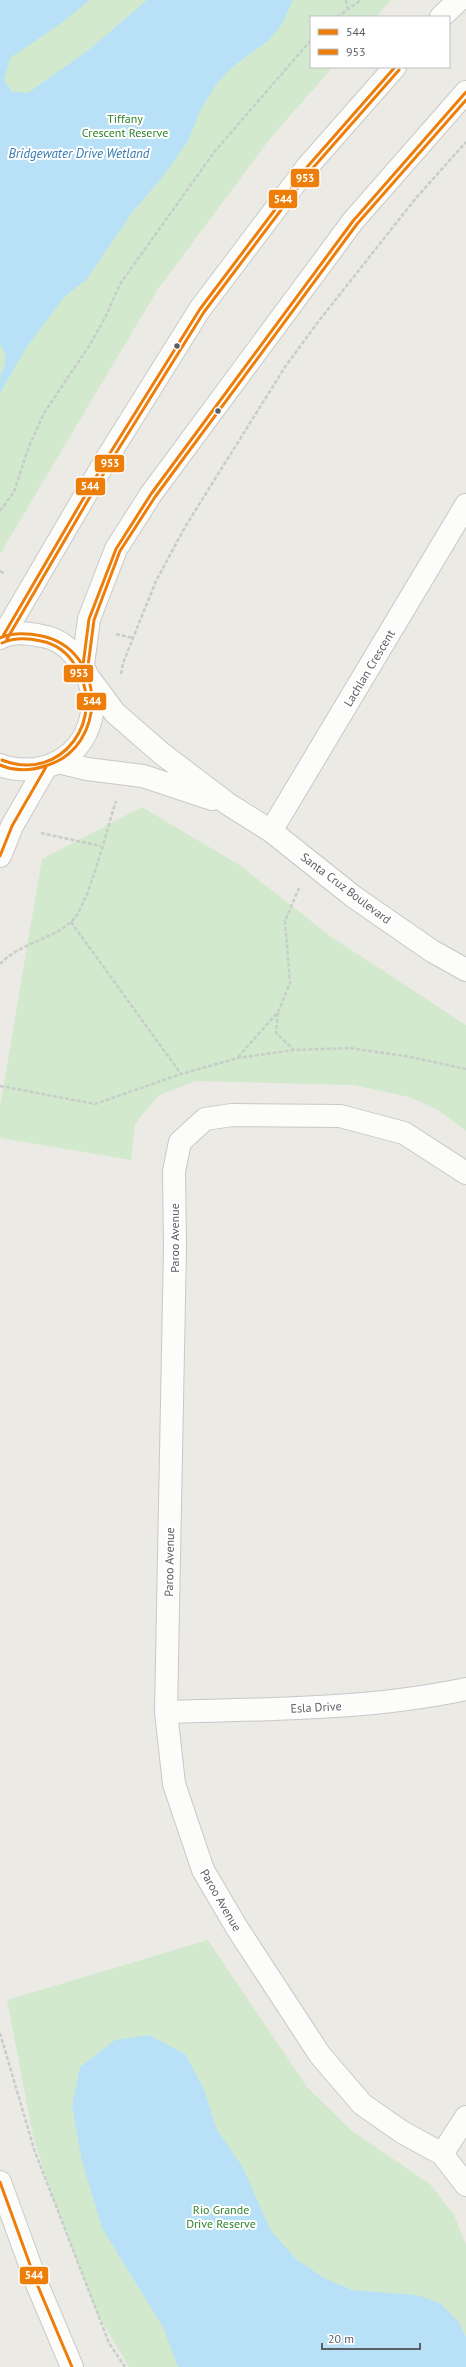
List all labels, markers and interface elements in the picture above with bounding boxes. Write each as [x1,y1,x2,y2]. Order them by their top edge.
legend [310,16,450,68]
text: 544 [346,24,366,39]
text: 953 [346,44,366,59]
park label: Tiffany Crescent Reserve [82,111,168,140]
water label: Bridgewater Drive Wetland [9,145,150,162]
line badge: 953 [290,168,320,188]
text: 953 [296,171,314,185]
line badge: 544 [268,189,298,209]
text: 544 [274,192,293,206]
unlabelled marker [172,341,182,351]
unlabelled marker [213,406,223,416]
line badge: 953 [94,454,125,473]
text: 953 [101,456,119,470]
line badge: 544 [75,477,106,496]
text: 544 [81,479,100,493]
street label: Lachlan Crescent [340,627,398,709]
line badge: 953 [63,664,94,683]
text: 953 [70,666,88,680]
line badge: 544 [76,692,107,711]
text: 544 [83,694,102,708]
street label: Santa Cruz Boulevard [298,849,394,927]
street label: Paroo Avenue [167,1203,182,1273]
street label: Paroo Avenue [161,1527,177,1597]
street label: Esla Drive [290,1698,342,1716]
street label: Paroo Avenue [197,1866,245,1934]
park label: Rio Grande Drive Reserve [186,2202,256,2231]
line badge: 544 [19,2266,49,2285]
text: 544 [25,2268,44,2282]
scale bar [322,2325,420,2351]
text: 20 m [328,2331,354,2346]

